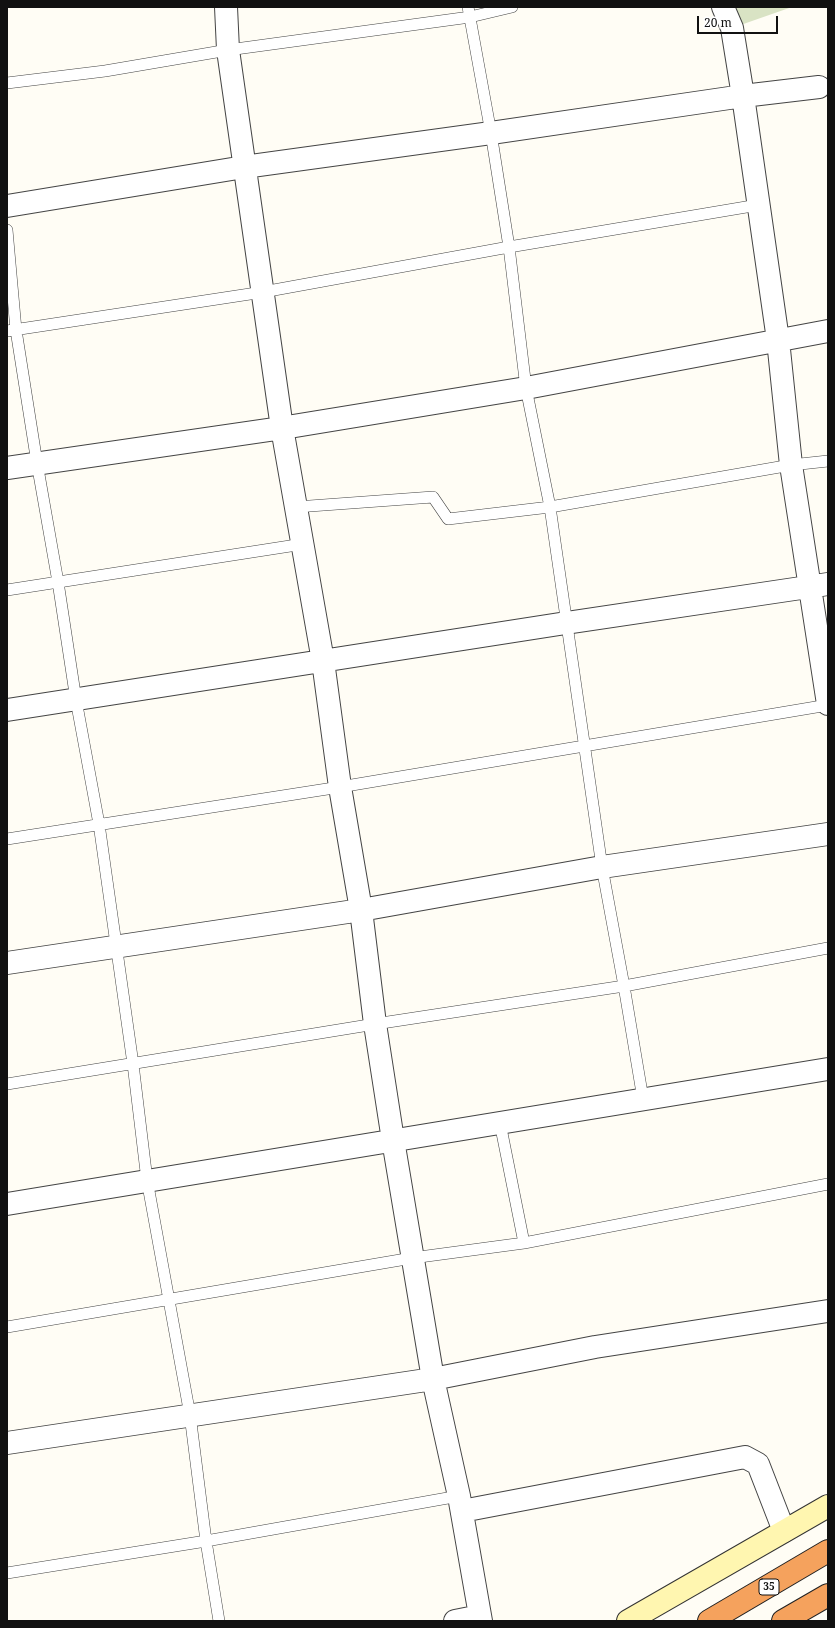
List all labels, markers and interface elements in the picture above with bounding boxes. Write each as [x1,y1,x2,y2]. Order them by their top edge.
scale bar [699,8,780,34]
text: 20 m [704,14,732,31]
road number: 35 [759,1579,779,1595]

